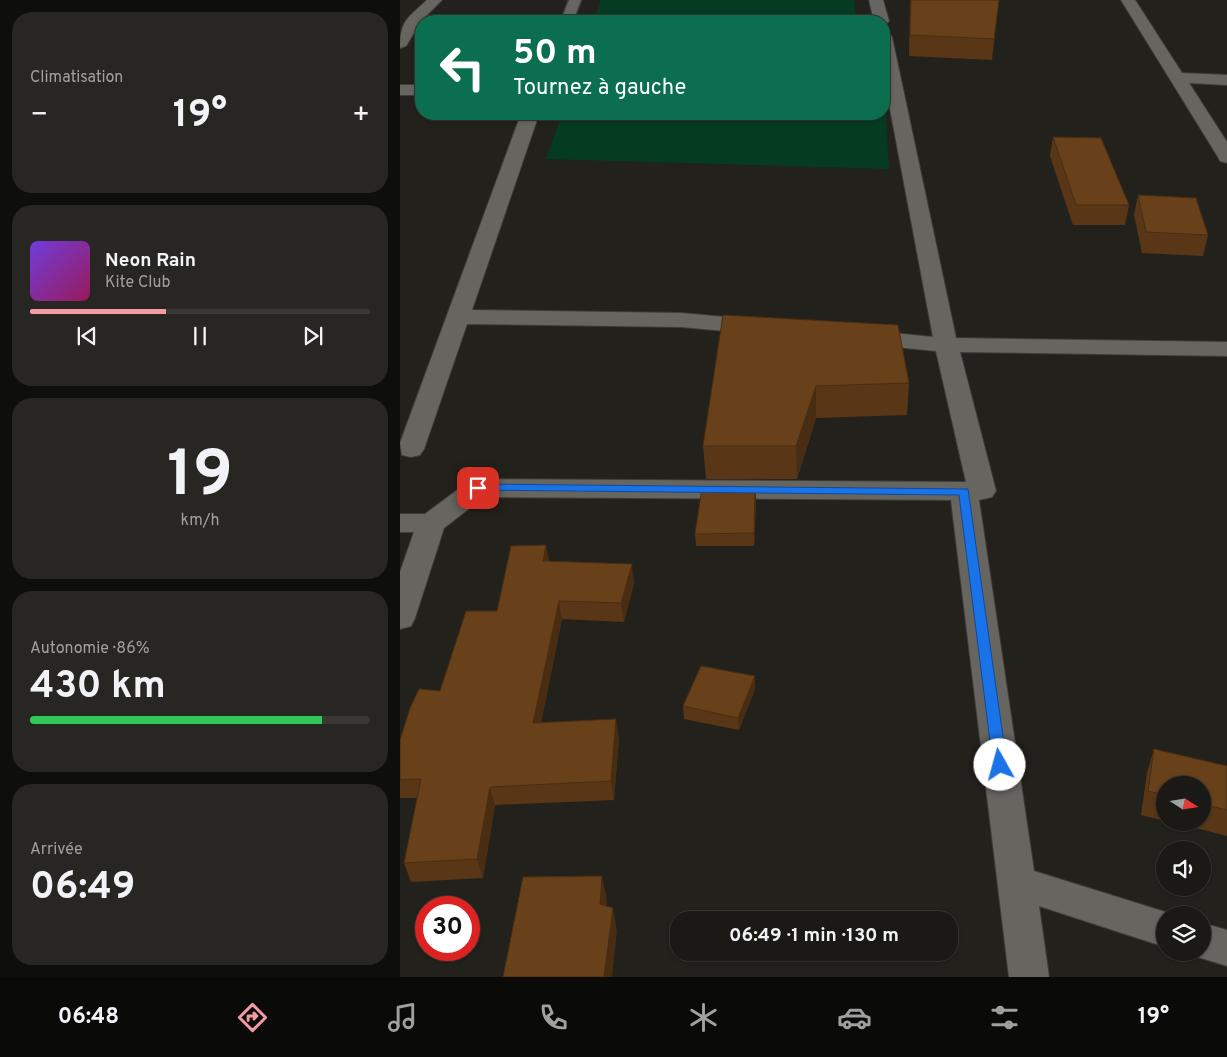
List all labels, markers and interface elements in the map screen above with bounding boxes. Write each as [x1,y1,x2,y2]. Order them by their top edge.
text: 50 m [513,32,597,76]
icon: left [430,35,495,100]
text: Climatisation [30,68,123,88]
text: Tournez à gauche [513,75,686,102]
text: 19° [173,92,227,141]
text: − [30,98,48,134]
text: + [352,98,370,134]
text: Neon Rain [105,249,196,273]
text: Kite Club [105,273,170,293]
icon: previous [73,322,101,350]
icon: pause [186,322,214,350]
icon: next [299,322,327,350]
text: 19 [167,437,233,519]
pin [457,467,499,509]
icon: arrive [464,474,492,502]
text: km/h [181,511,219,531]
text: Autonomie · 86% [30,639,150,659]
text: 430 km [30,663,166,712]
position arrow [973,738,1025,790]
north arrow [1156,776,1211,831]
map controls [1156,776,1211,961]
text: Arrivée [30,840,83,860]
button: sound [1156,841,1211,896]
text: 06:49 [30,864,135,913]
speed limit sign: 30 [415,896,480,961]
button: layers [1156,906,1211,961]
text: 06:49 · 1 min · 130 m [729,924,899,948]
icon: directions [235,1000,270,1035]
icon: music [385,1000,420,1035]
icon: phone [536,1000,571,1035]
icon: climate [686,1000,721,1035]
icon: car [837,1000,872,1035]
icon: filters [987,1000,1022,1035]
text: 06:48 [58,1004,119,1031]
text: 19° [1138,1004,1169,1031]

